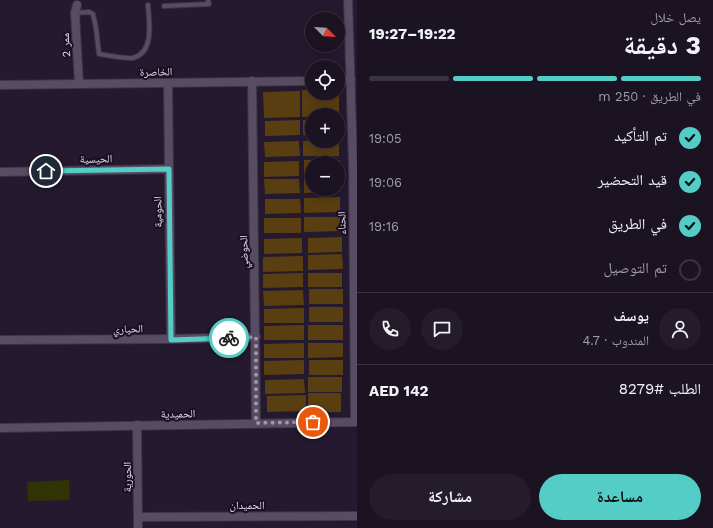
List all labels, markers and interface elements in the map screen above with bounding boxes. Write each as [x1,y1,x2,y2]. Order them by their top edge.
text: يصل خلال [650,10,701,25]
north arrow [305,12,345,52]
map controls [305,12,345,196]
text: 19:22–19:27 [369,25,456,43]
text: 3 دقيقة [624,30,701,60]
street label: ممر 2 [59,33,73,57]
button: locate [305,60,345,100]
street label: الخاصرة [140,65,172,79]
text: في الطريق · 250 m [598,89,701,104]
button: + [305,108,345,148]
text: تم التأكيد [614,127,667,145]
icon: check [679,127,701,149]
text: 19:05 [369,131,402,146]
street label: الحيسية [80,152,112,166]
pin [29,154,63,188]
button: − [305,156,345,196]
icon: home [35,160,57,182]
text: قيد التحضير [598,171,667,189]
icon: check [679,171,701,193]
text: 19:06 [369,175,402,190]
street label: الحومية [151,196,165,228]
street label: الحناء [335,211,349,235]
text: في الطريق [608,215,667,233]
icon: check [679,215,701,237]
text: 19:16 [369,219,399,234]
street label: الحوضي [237,235,253,269]
text: تم التوصيل [604,259,667,277]
text: يوسف [614,307,649,325]
button: phone [369,308,411,350]
button: chat [421,308,463,350]
button: person [659,308,701,350]
courier [209,318,249,358]
street label: الحياري [113,322,143,338]
icon: bike [218,327,240,349]
text: المندوب · 4.7 [582,333,649,348]
text: الطلب #8279 [619,380,701,398]
text: AED 142 [369,382,428,400]
pin [296,405,330,439]
street label: الحميدية [161,407,195,421]
icon: bag [302,411,324,433]
street label: الحورية [121,462,134,492]
button: مشاركة [369,474,531,520]
button: مساعدة [539,474,701,520]
street label: الحميدان [229,499,265,512]

